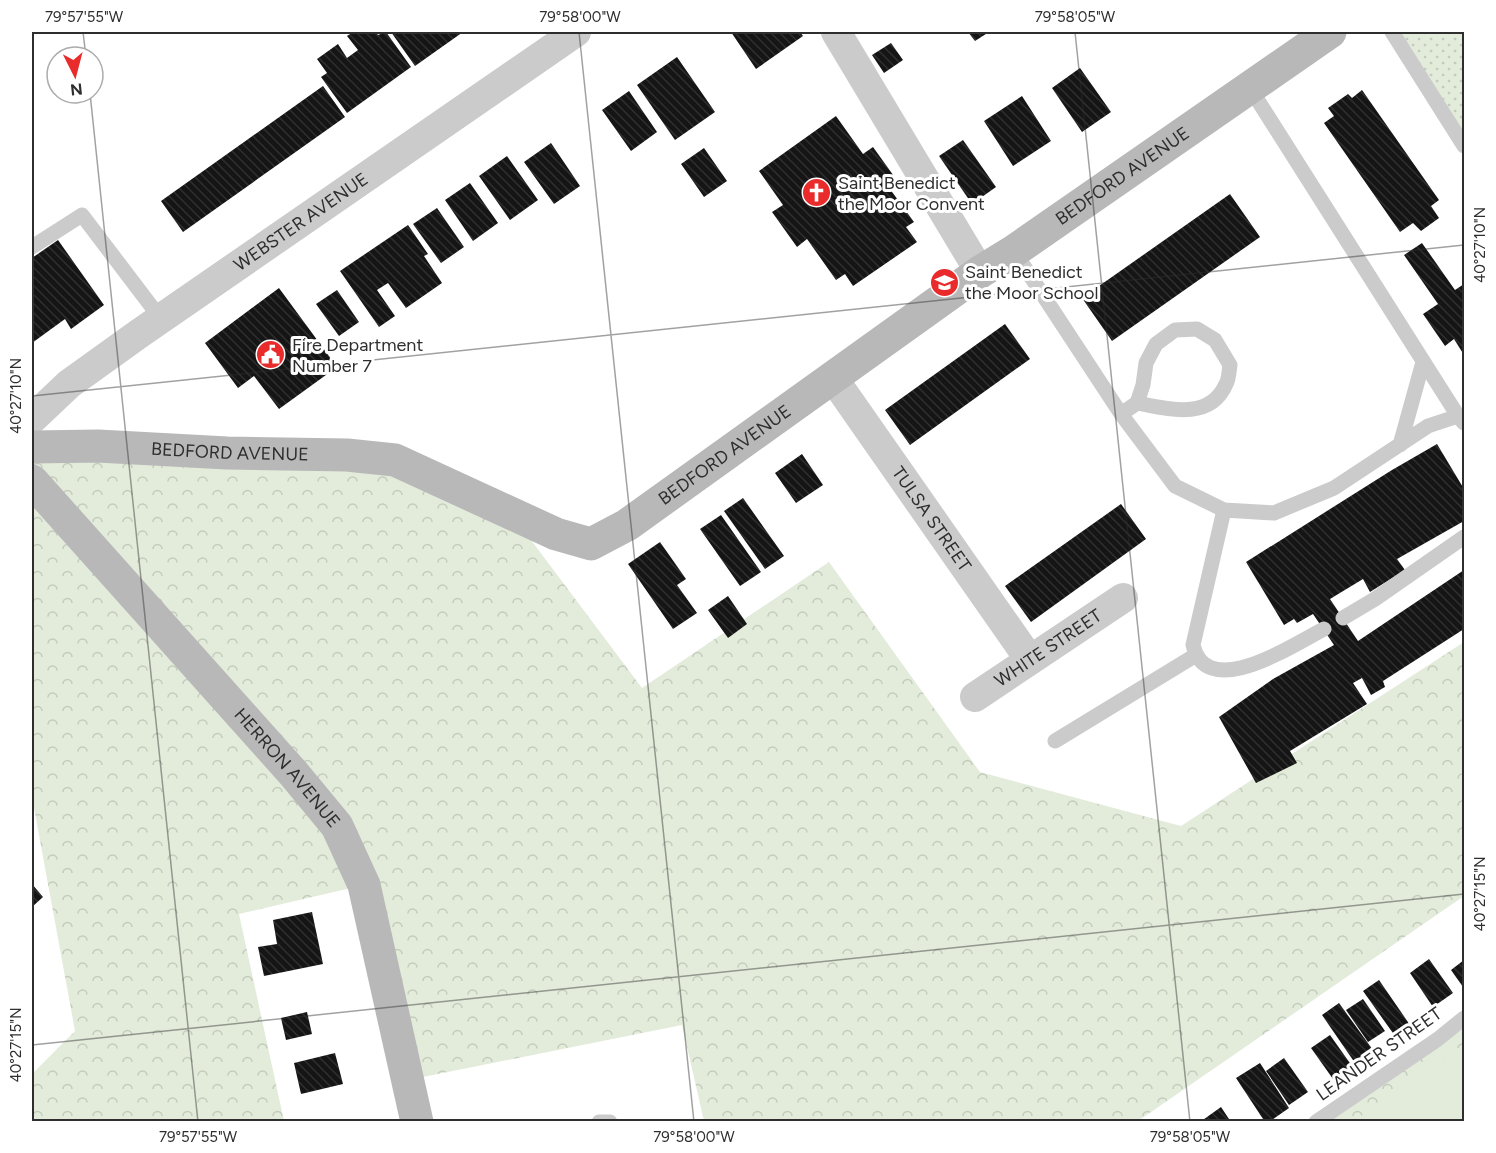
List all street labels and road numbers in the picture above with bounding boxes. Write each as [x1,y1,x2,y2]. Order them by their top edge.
street label: BEDFORD AVENUE [1051,122,1194,230]
street label: WEBSTER AVENUE [230,168,372,276]
street label: BEDFORD AVENUE [654,400,795,510]
street label: BEDFORD AVENUE [150,438,309,465]
street label: TULSA STREET [887,462,976,576]
street label: WHITE STREET [990,604,1106,692]
street label: HERRON AVENUE [229,704,345,832]
street label: LEANDER STREET [1312,1002,1446,1106]

